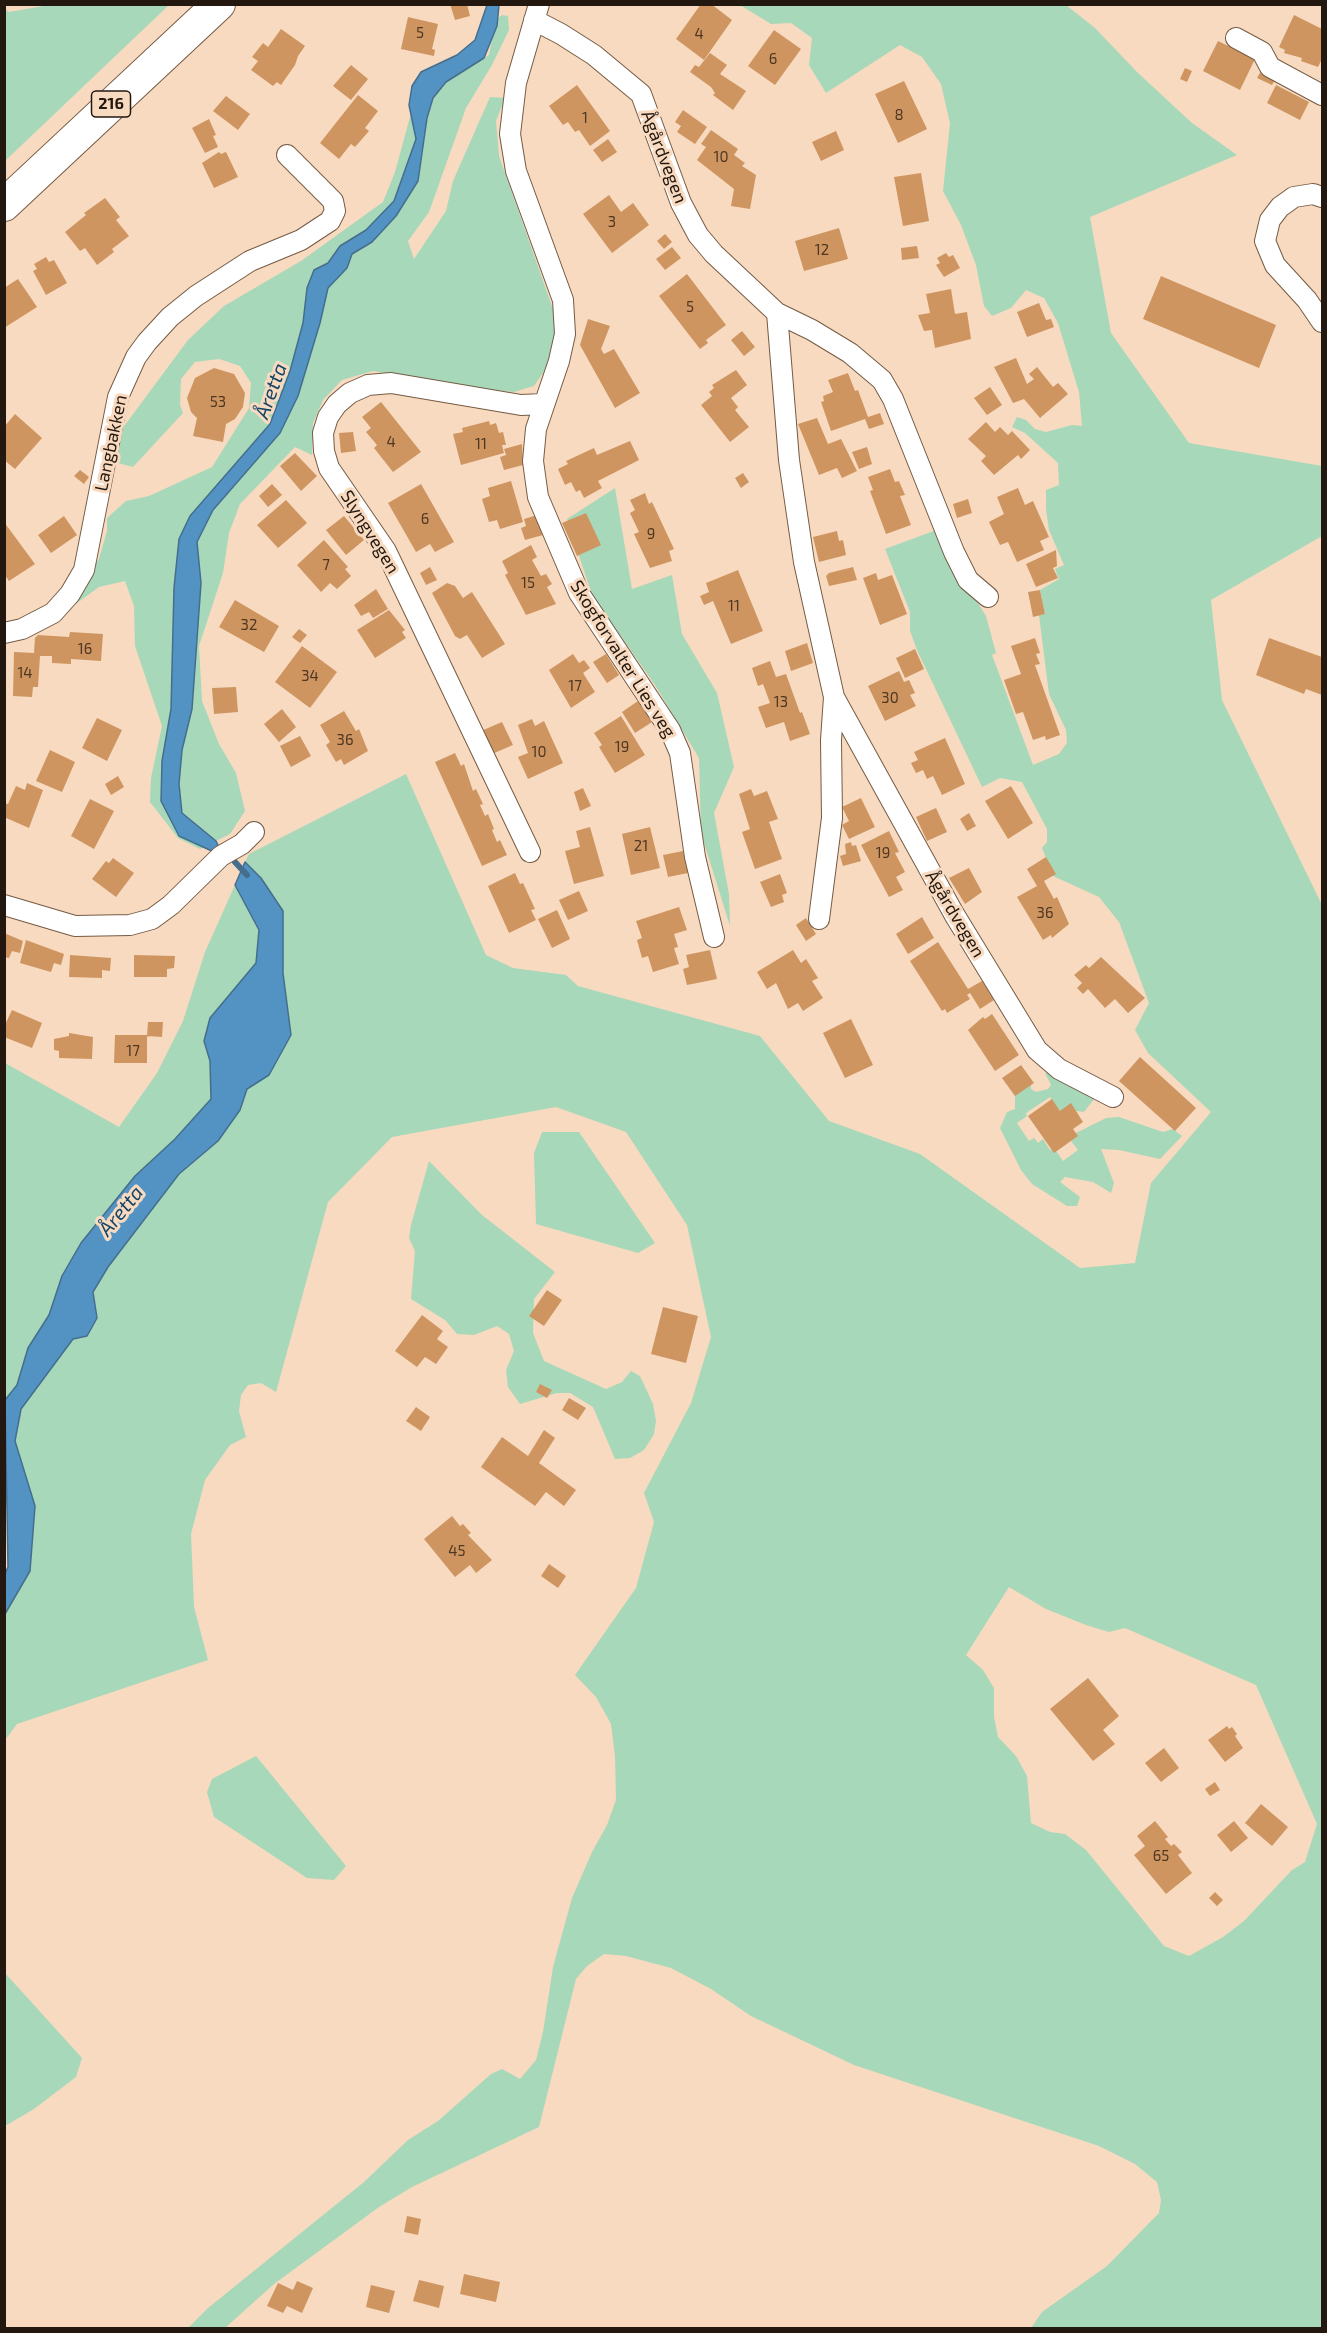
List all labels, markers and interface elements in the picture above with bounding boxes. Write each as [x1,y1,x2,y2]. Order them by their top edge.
house number: 5 [416,24,424,42]
house number: 4 [694,25,704,43]
house number: 6 [769,50,777,68]
road number: 216 [92,91,130,117]
house number: 8 [894,106,904,124]
street label: Ågårdvegen [636,108,692,206]
house number: 1 [582,109,588,127]
house number: 10 [713,148,729,166]
house number: 3 [608,213,616,231]
house number: 12 [815,241,829,259]
house number: 5 [686,298,694,316]
water label: Åretta [250,360,292,422]
street label: Langbakken [90,393,132,493]
house number: 53 [210,393,226,411]
house number: 4 [386,433,396,451]
house number: 11 [475,435,487,453]
street label: Slyngvegen [336,486,404,578]
house number: 6 [421,510,429,528]
house number: 9 [647,525,655,543]
house number: 7 [322,556,330,574]
house number: 15 [521,574,535,592]
street label: Skogforvalter Lies veg [566,576,680,742]
house number: 11 [728,597,740,615]
house number: 32 [241,616,257,634]
house number: 16 [78,640,92,658]
house number: 14 [17,664,33,682]
house number: 34 [301,667,319,685]
house number: 17 [568,677,582,695]
house number: 30 [881,689,899,707]
house number: 13 [774,693,788,711]
house number: 36 [337,731,353,749]
house number: 19 [615,738,629,756]
house number: 10 [531,743,547,761]
house number: 21 [634,837,648,855]
house number: 19 [876,844,890,862]
street label: Ågårdvegen [921,867,989,961]
house number: 36 [1037,904,1053,922]
house number: 17 [126,1042,140,1060]
water label: Åretta [94,1181,148,1241]
house number: 45 [448,1542,466,1560]
house number: 65 [1153,1847,1169,1865]

